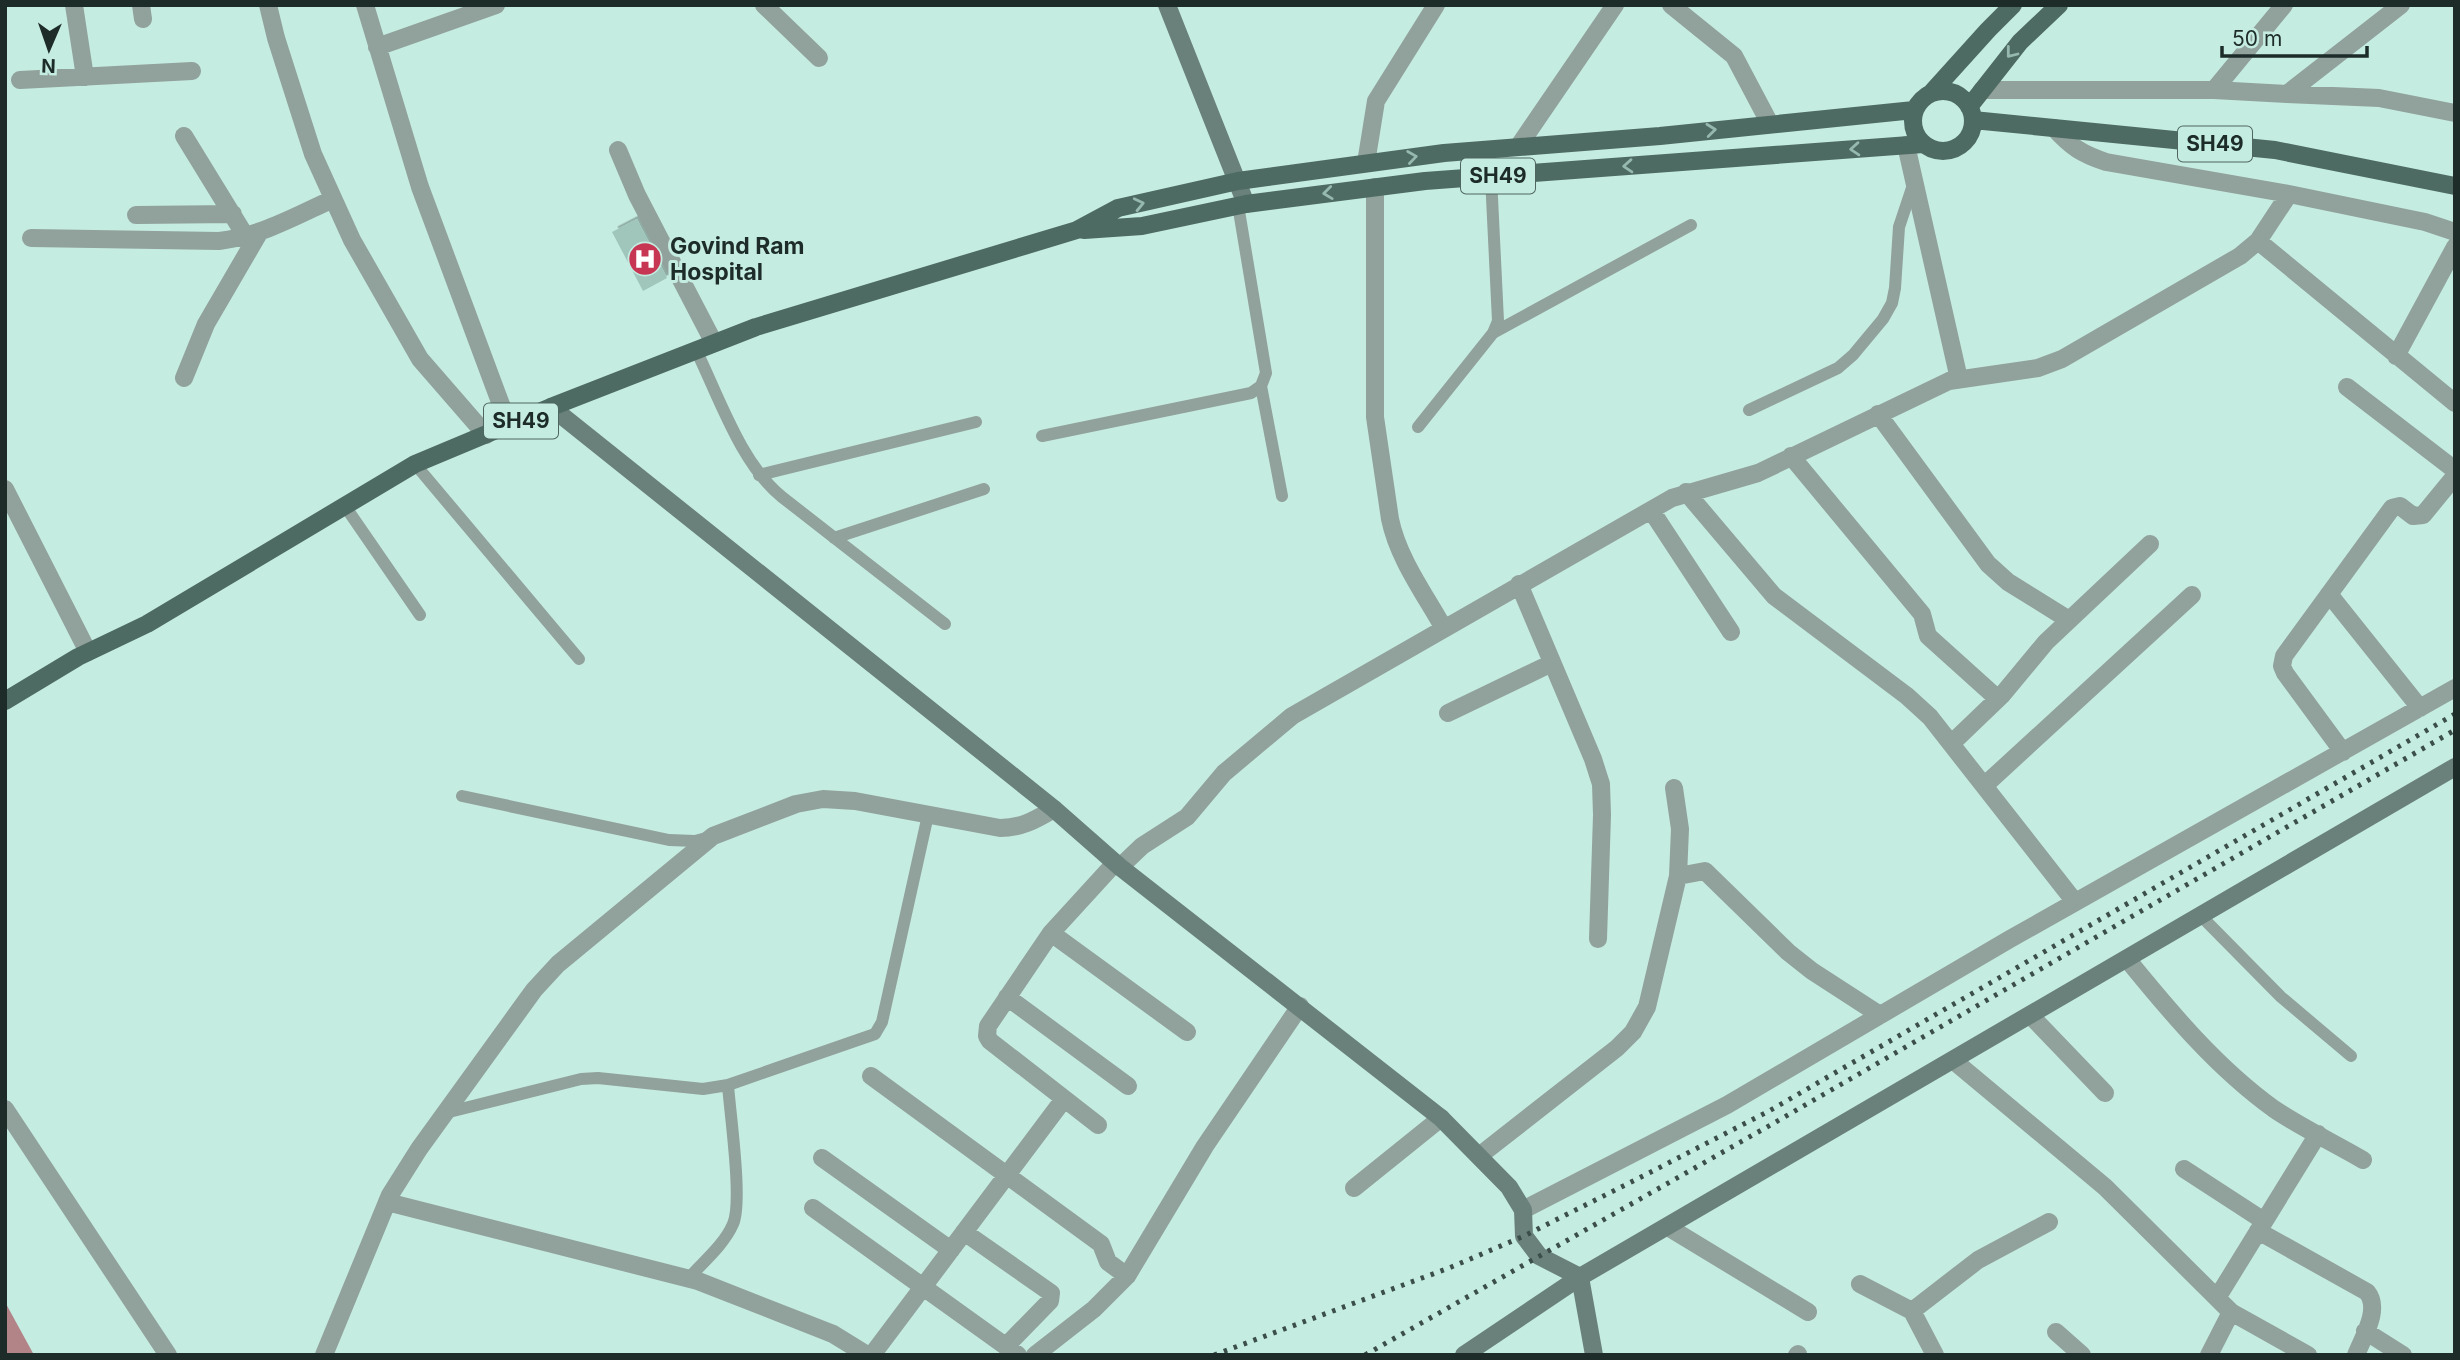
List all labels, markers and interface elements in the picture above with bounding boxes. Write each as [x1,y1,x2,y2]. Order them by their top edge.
north arrow [14,14,84,84]
scale bar [2222,14,2367,58]
text: 50 m [2232,26,2282,51]
one-way arrow [2007,46,2020,58]
text: N [41,54,56,77]
one-way arrow [1705,123,1717,138]
road number: SH49 [2178,127,2252,162]
one-way arrow [1849,141,1860,156]
one-way arrow [1406,150,1417,165]
road number: SH49 [1461,158,1535,194]
one-way arrow [1622,158,1633,173]
one-way arrow [1322,186,1334,201]
one-way arrow [1133,197,1145,212]
place label: Govind Ram Hospital [670,232,805,286]
hospital icon: Govind Ram Hospital [626,240,664,278]
road number: SH49 [484,404,558,438]

